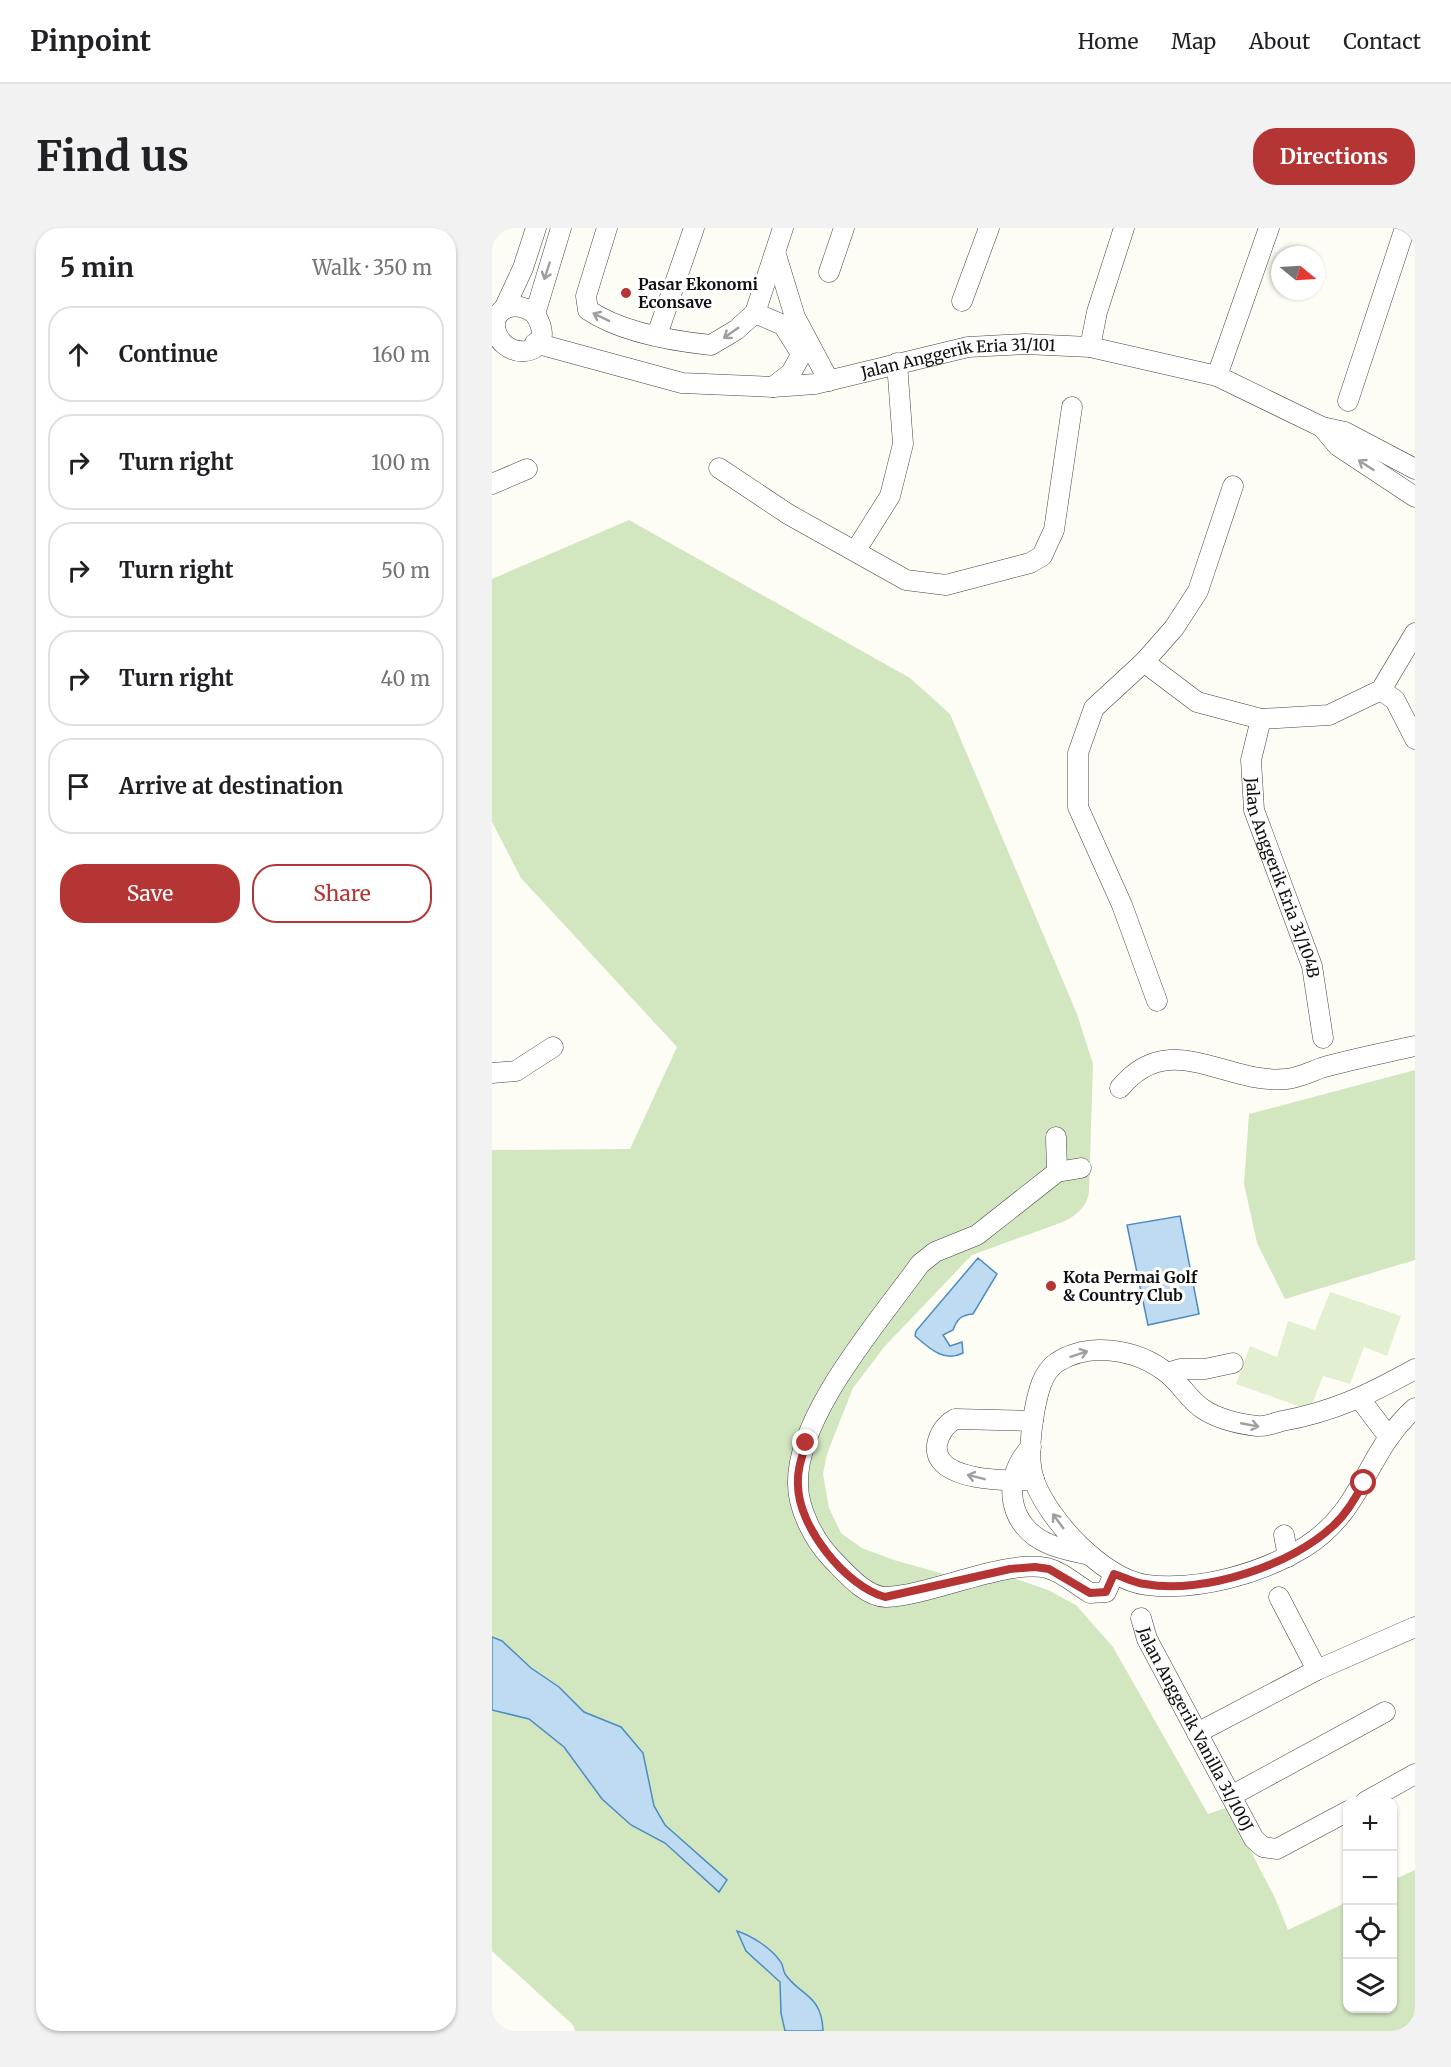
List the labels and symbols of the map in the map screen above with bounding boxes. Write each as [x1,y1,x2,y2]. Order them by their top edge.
north arrow [1271,246,1325,300]
one-way arrow [541,261,552,280]
place label: Pasar Ekonomi Econsave [638,274,758,312]
marker: Pasar Ekonomi Econsave [619,286,633,300]
one-way arrow [593,311,611,323]
one-way arrow [723,327,739,339]
street label: Jalan Anggerik Eria 31/101 [858,334,1056,383]
one-way arrow [1358,459,1375,471]
street label: Jalan Anggerik Eria 31/104B [1242,776,1324,979]
place label: Kota Permai Golf & Country Club [1063,1267,1198,1305]
marker: Kota Permai Golf & Country Club [1044,1279,1058,1293]
one-way arrow [1069,1348,1088,1359]
one-way arrow [1240,1420,1259,1431]
route end [792,1429,818,1455]
route start [1350,1469,1376,1495]
one-way arrow [967,1471,986,1483]
one-way arrow [1051,1513,1064,1529]
street label: Jalan Anggerik Vanilla 31/100J [1134,1624,1258,1834]

